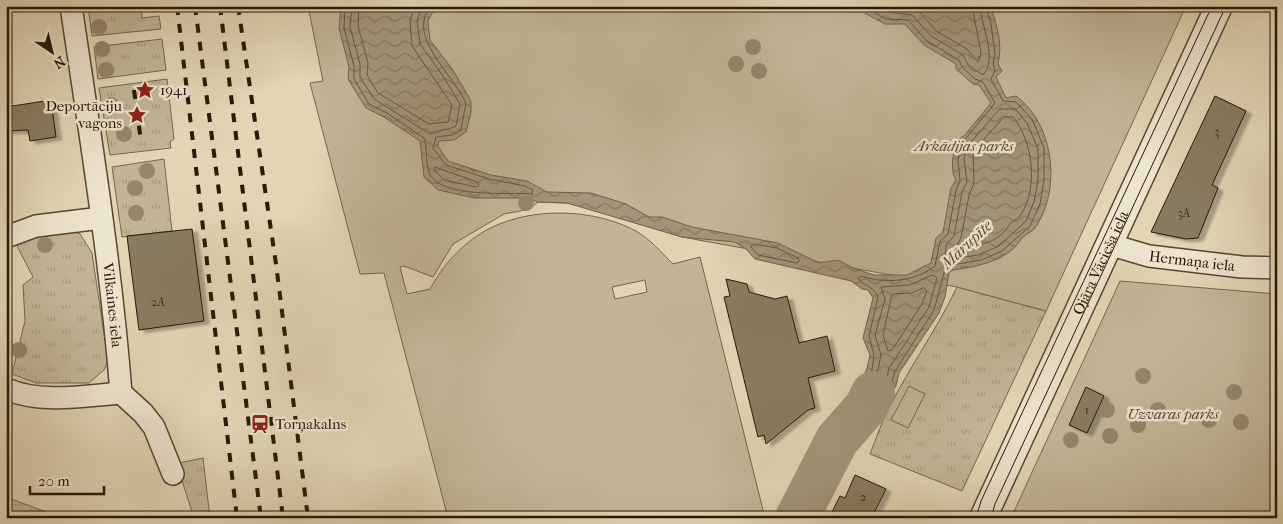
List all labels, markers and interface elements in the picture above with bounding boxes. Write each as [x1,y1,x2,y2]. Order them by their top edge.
north arrow [28,28,78,78]
text: N [50,52,68,72]
place icon: 1941 [134,79,156,101]
place label: 1941 [160,81,187,99]
place label: Deportāciju vagons [45,97,122,132]
place icon: Deportāciju vagons [126,104,148,126]
house number: 3 [1215,125,1220,139]
park label: Arkādijas parks [913,137,1014,155]
house number: 3A [1178,206,1191,220]
street label: Ojāra Vācieša iela [1069,207,1133,318]
water label: Mārupīte [936,216,996,273]
street label: Hermaņa iela [1148,247,1237,275]
street label: Vilkaines iela [99,261,126,349]
house number: 2A [151,295,165,309]
house number: 1 [1085,403,1089,417]
park label: Uzvaras parks [1127,405,1219,423]
station icon: Torņakalns [249,413,271,435]
place label: Torņakalns [275,415,347,433]
scale bar [30,464,104,496]
text: 20 m [38,472,70,490]
house number: 2 [860,490,866,504]

